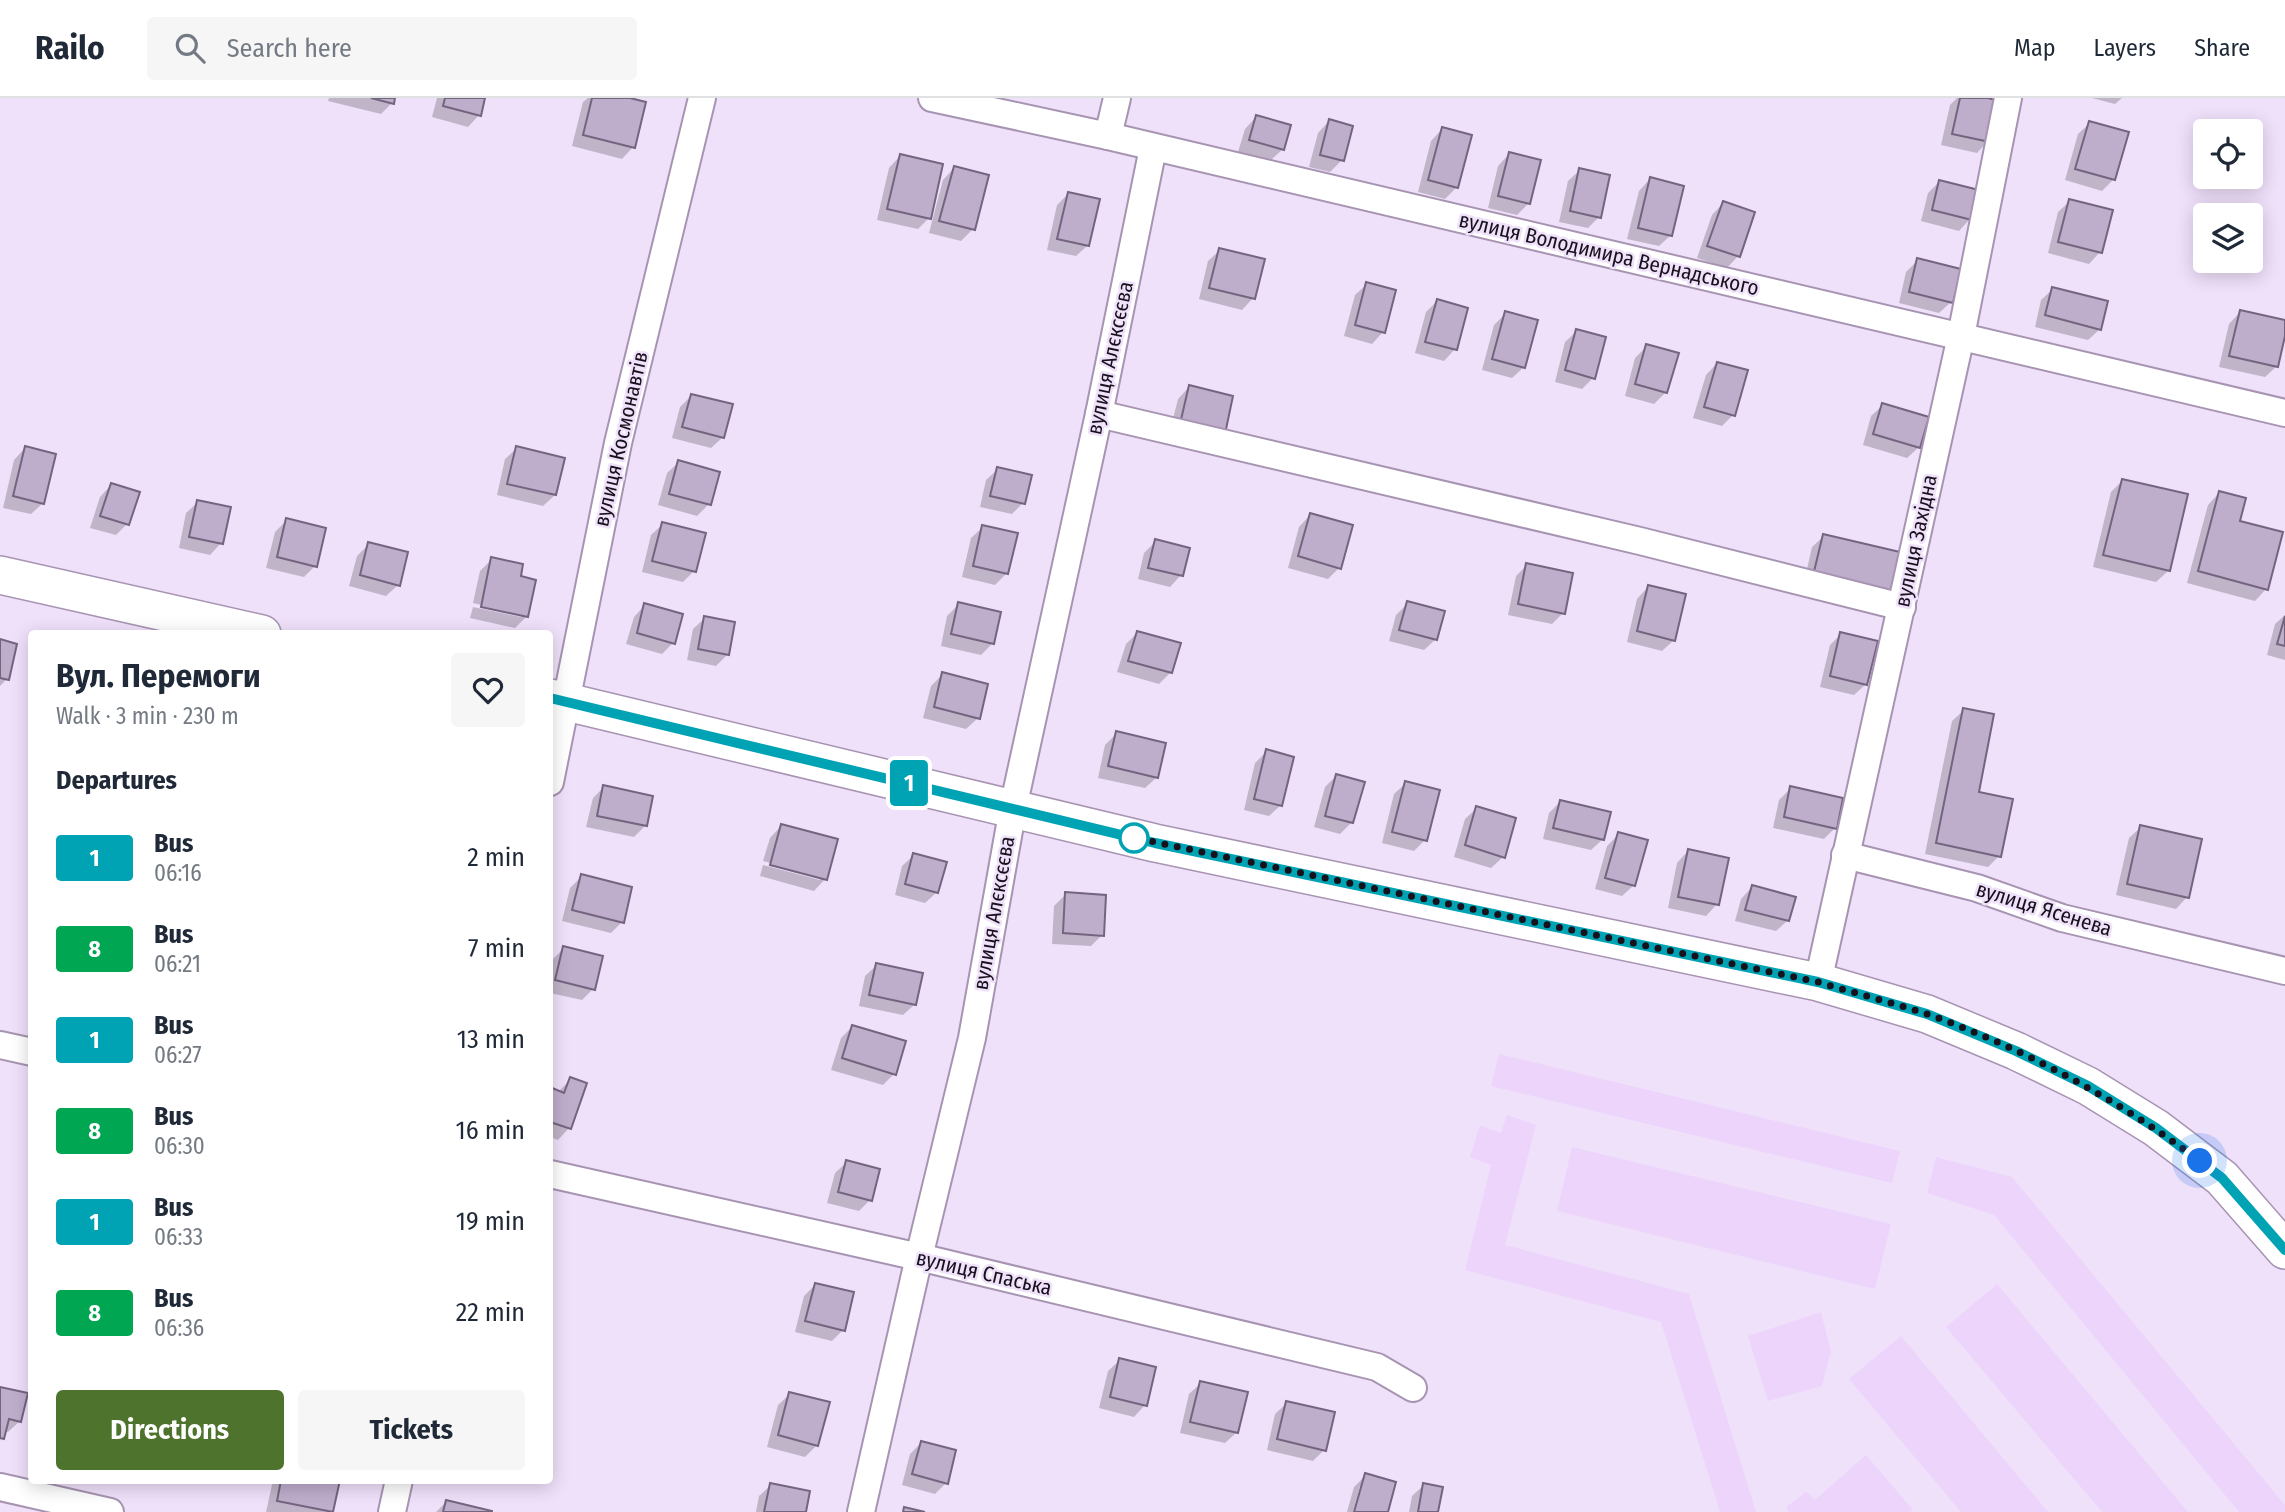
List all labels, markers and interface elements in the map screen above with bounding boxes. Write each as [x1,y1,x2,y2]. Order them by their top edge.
search box [147,17,637,80]
text: Railo [35,28,105,68]
icon: search [171,29,209,67]
text: Search here [227,33,352,64]
text: Map [2014,34,2056,62]
text: Layers [2094,34,2156,62]
text: Share [2194,34,2250,62]
map controls [2193,119,2263,273]
button: locate [2193,119,2263,189]
button: layers [2193,203,2263,273]
street label: вулиця Володимира Вернадського [1456,207,1762,301]
street label: вулиця Алєксєєва [1081,279,1139,437]
street label: вулиця Космонавтів [588,349,654,529]
street label: вулиця Західна [1889,472,1943,610]
button: heart [451,653,525,727]
text: Вул. Перемоги [56,656,261,696]
text: Walk · 3 min · 230 m [56,702,239,730]
line badge: 1 [886,760,932,806]
text: Departures [56,765,177,796]
text: 1 [904,769,914,797]
unlabelled marker [1119,823,1149,853]
text: Bus [154,828,193,859]
street label: вулиця Алєксєєва [968,834,1020,992]
text: 2 min [467,842,525,873]
text: 1 [89,844,100,872]
text: 06:16 [154,859,202,887]
street label: вулиця Ясенева [1973,876,2115,942]
text: Bus [154,919,193,950]
text: 7 min [468,933,525,964]
text: 8 [88,935,101,963]
text: 06:21 [154,950,201,978]
text: Bus [154,1010,193,1041]
text: 13 min [457,1024,525,1055]
text: 1 [89,1026,100,1054]
text: 06:27 [154,1041,202,1069]
text: Bus [154,1101,193,1132]
text: 16 min [456,1115,525,1146]
text: 8 [88,1117,101,1145]
text: 06:30 [154,1132,205,1160]
your location [2182,1143,2217,1178]
text: Bus [154,1192,193,1223]
text: 19 min [456,1206,525,1237]
text: 1 [89,1208,100,1236]
text: 06:33 [154,1223,203,1251]
street label: вулиця Спаська [914,1245,1054,1301]
text: Bus [154,1283,193,1314]
text: 22 min [456,1297,525,1328]
text: 8 [88,1299,101,1327]
text: 06:36 [154,1314,204,1342]
button: Directions [56,1390,284,1470]
button: Tickets [298,1390,525,1470]

